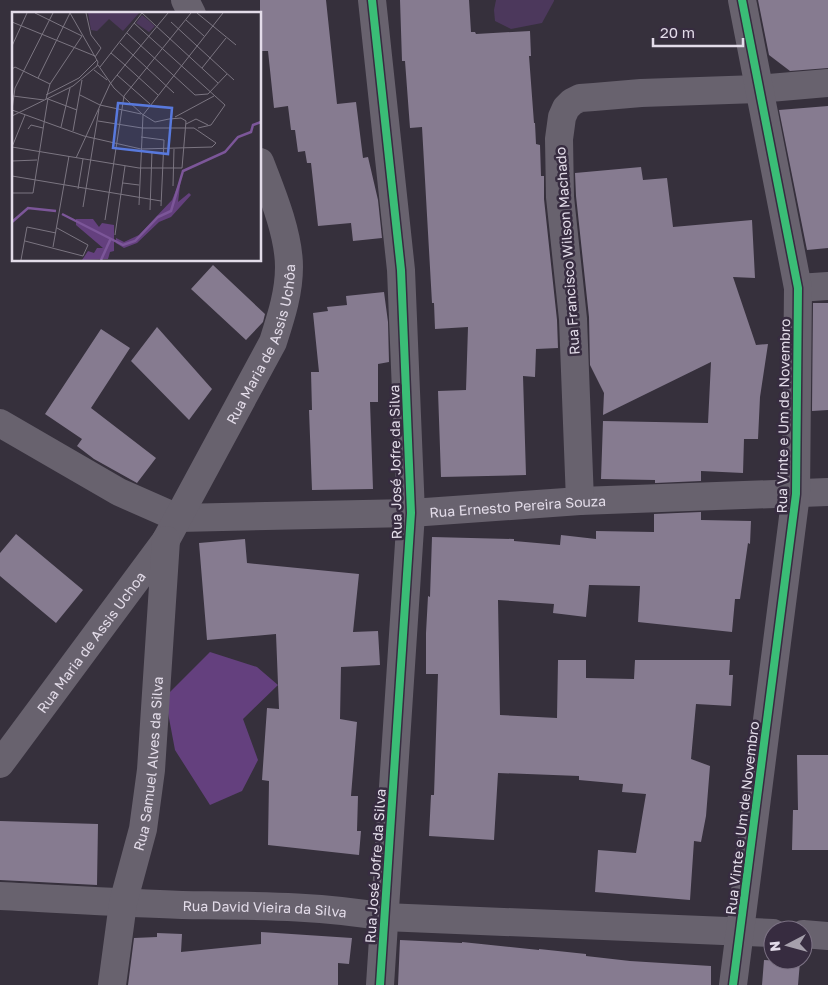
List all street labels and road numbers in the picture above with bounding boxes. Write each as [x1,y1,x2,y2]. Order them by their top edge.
street label: Rua Francisco Wilson Machado [551,146,583,356]
street label: Rua Maria de Assis Uchôa [222,264,298,427]
street label: Rua Vinte e Um de Novembro [773,318,793,514]
street label: Rua José Jofre da Silva [385,385,405,539]
street label: Rua Ernesto Pereira Souza [429,492,606,520]
street label: Rua Maria de Assis Uchoa [33,568,148,716]
street label: Rua Samuel Alves da Silva [129,676,166,852]
street label: Rua Vinte e Um de Novembro [722,720,762,916]
street label: Rua José Jofre da Silva [361,788,389,944]
street label: Rua David Vieira da Silva [182,897,348,920]

